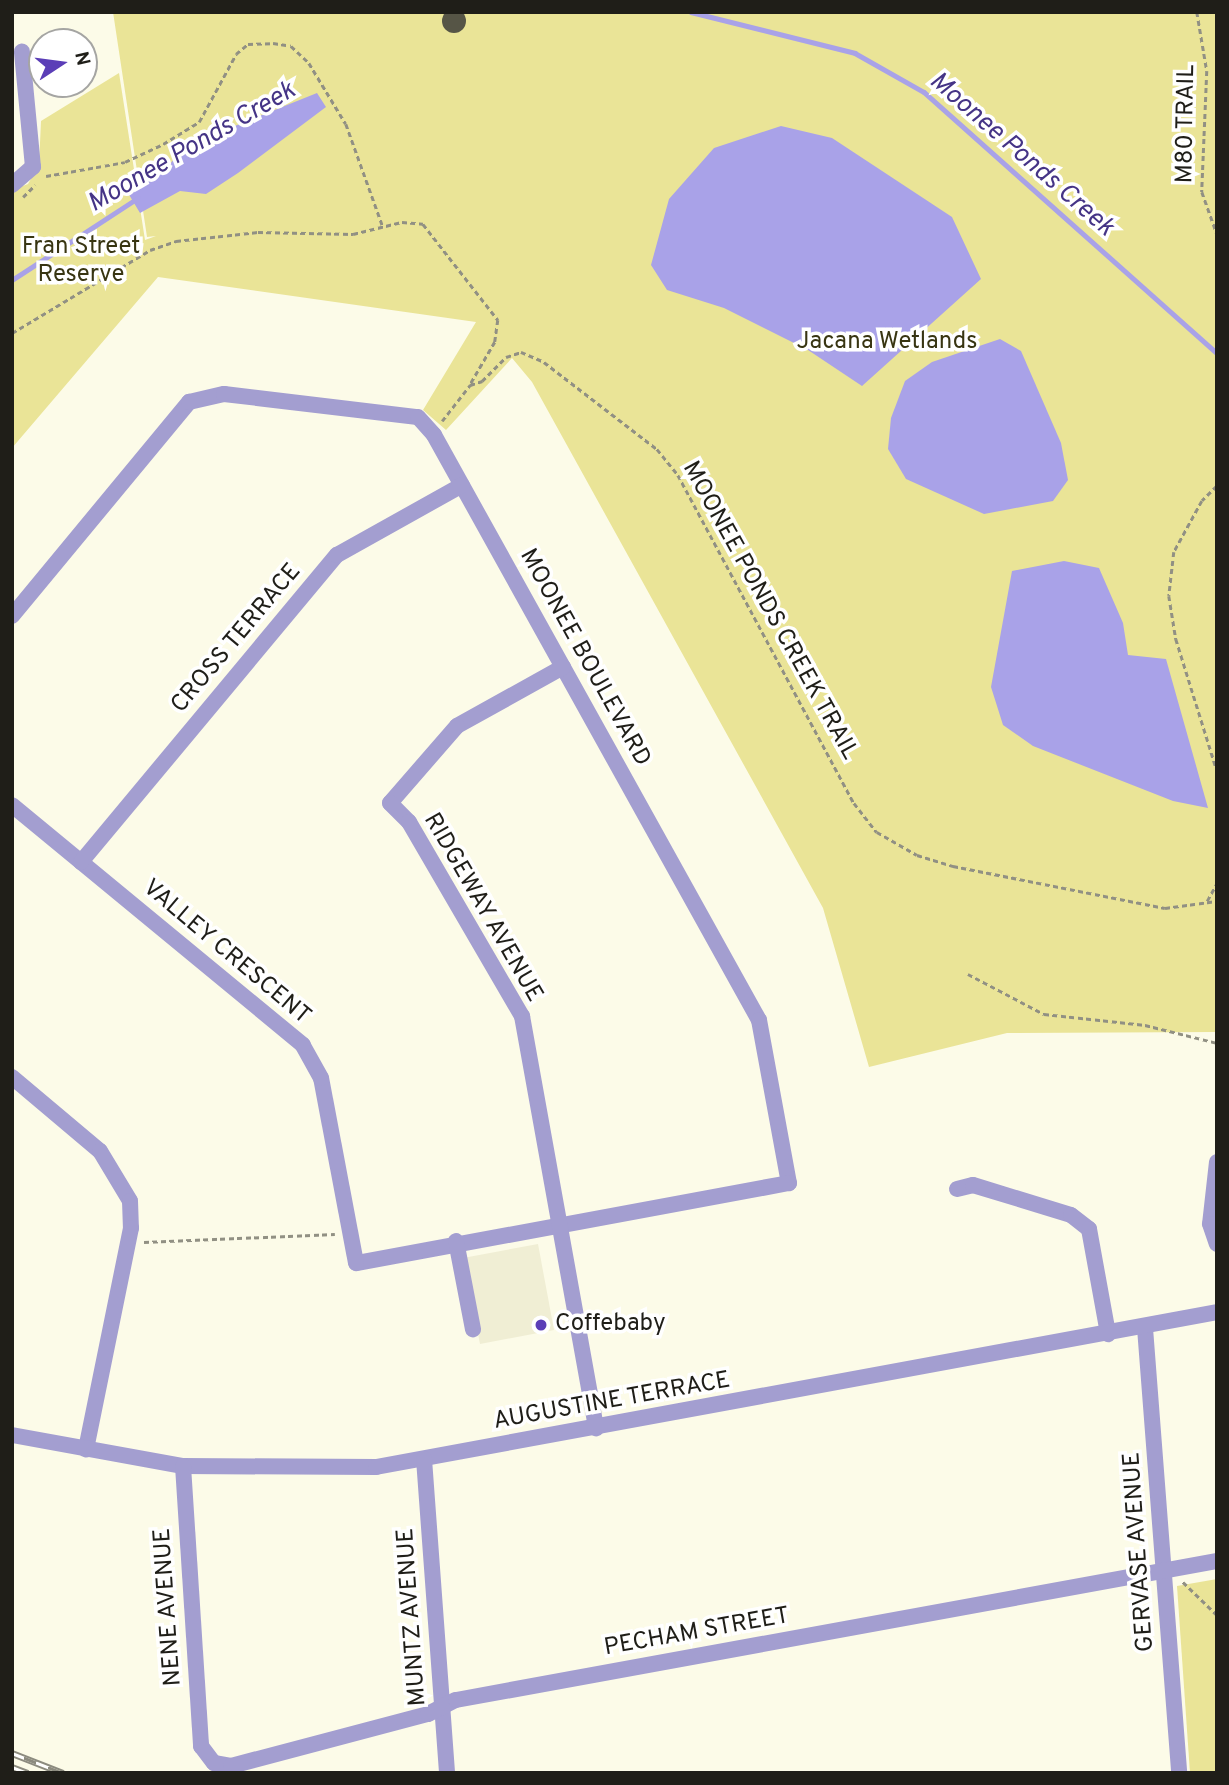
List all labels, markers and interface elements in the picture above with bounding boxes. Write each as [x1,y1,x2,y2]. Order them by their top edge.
north arrow [28,28,98,98]
text: N [68,49,95,68]
street label: M80 TRAIL [1172,64,1202,184]
water label: Moonee Ponds Creek [922,66,1120,244]
water label: Moonee Ponds Creek [83,76,301,220]
park label: Fran Street Reserve [22,234,140,290]
park label: Jacana Wetlands [796,329,978,357]
street label: MOONEE PONDS CREEK TRAIL [675,456,863,766]
street label: MOONEE BOULEVARD [512,544,656,772]
street label: CROSS TERRACE [166,558,308,720]
street label: RIDGEWAY AVENUE [416,808,548,1008]
street label: VALLEY CRESCENT [136,874,316,1032]
place label: Coffebaby [555,1311,666,1339]
marker: Coffebaby [533,1317,549,1333]
street label: AUGUSTINE TERRACE [491,1367,733,1437]
street label: GERVASE AVENUE [1119,1451,1161,1653]
street label: NENE AVENUE [149,1526,189,1688]
street label: MUNTZ AVENUE [392,1527,434,1707]
street label: PECHAM STREET [602,1603,792,1663]

